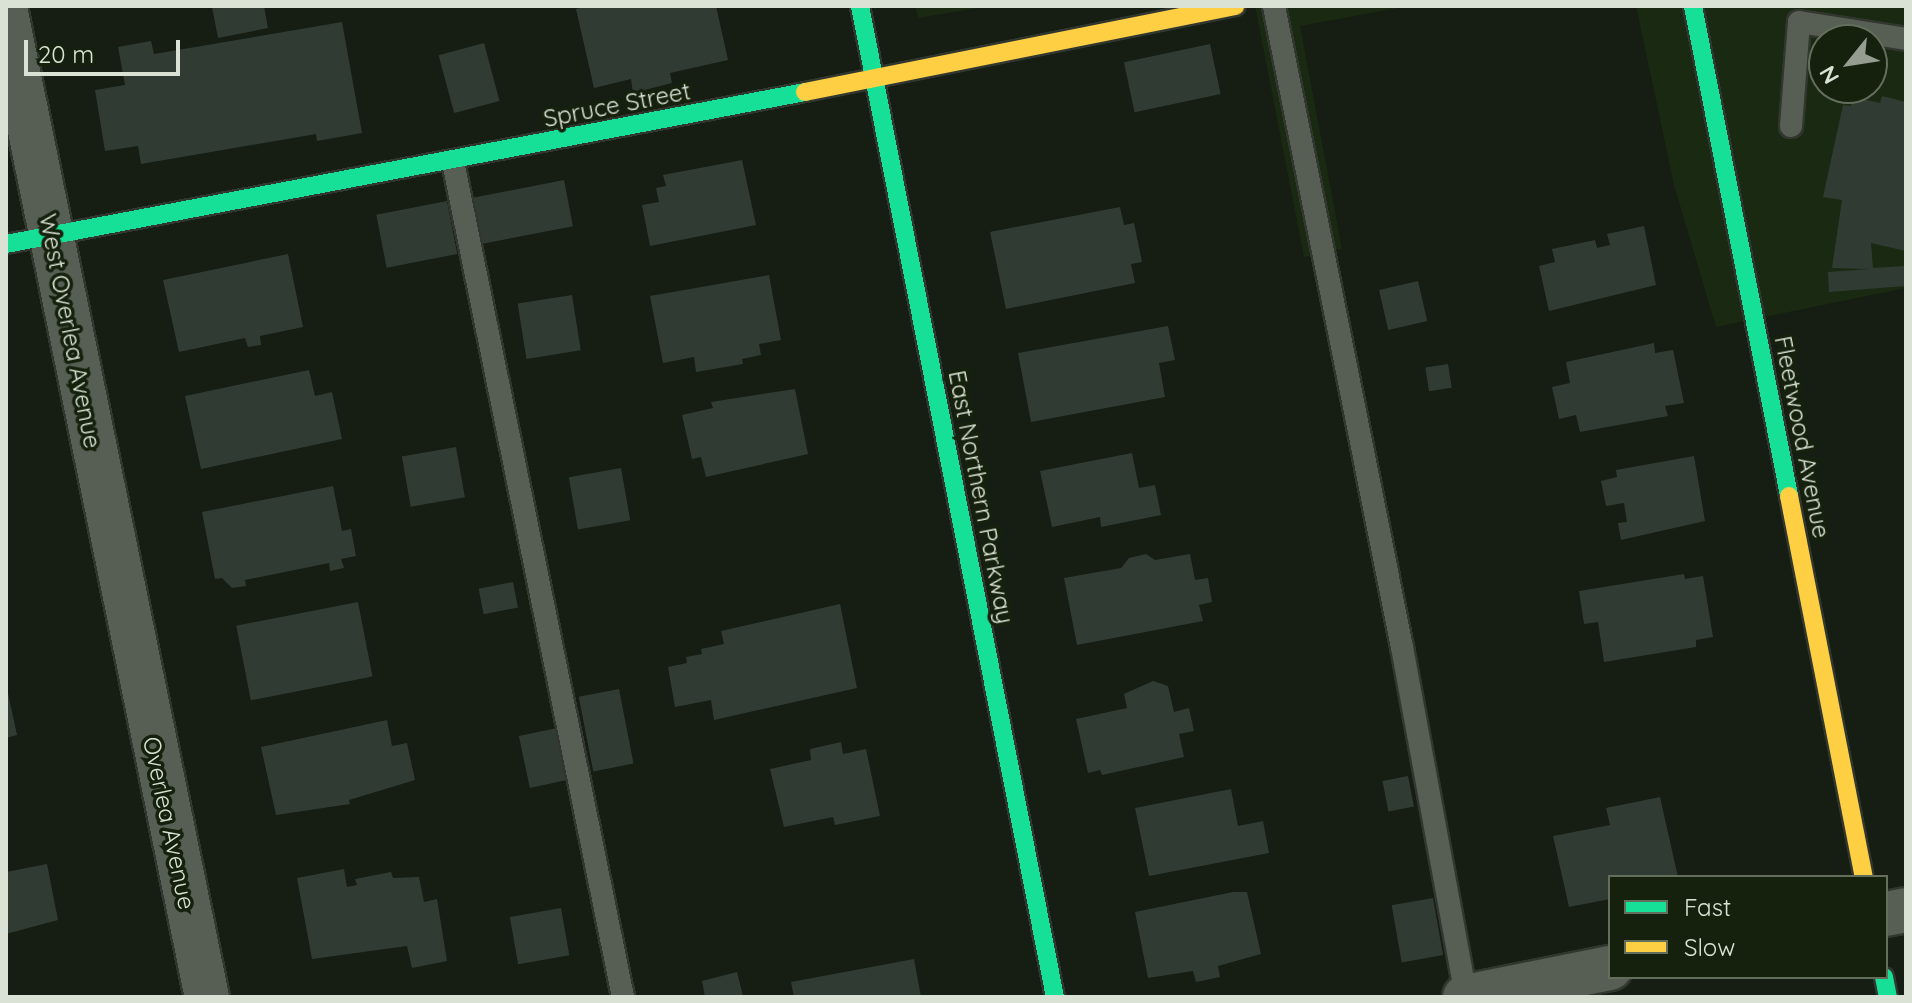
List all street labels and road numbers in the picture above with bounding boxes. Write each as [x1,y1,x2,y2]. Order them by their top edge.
street label: Spruce Street [541,77,693,133]
street label: West Overlea Avenue [33,211,107,451]
street label: Fleetwood Avenue [1768,333,1836,541]
street label: East Northern Parkway [942,368,1020,626]
street label: Overlea Avenue [137,734,201,912]

